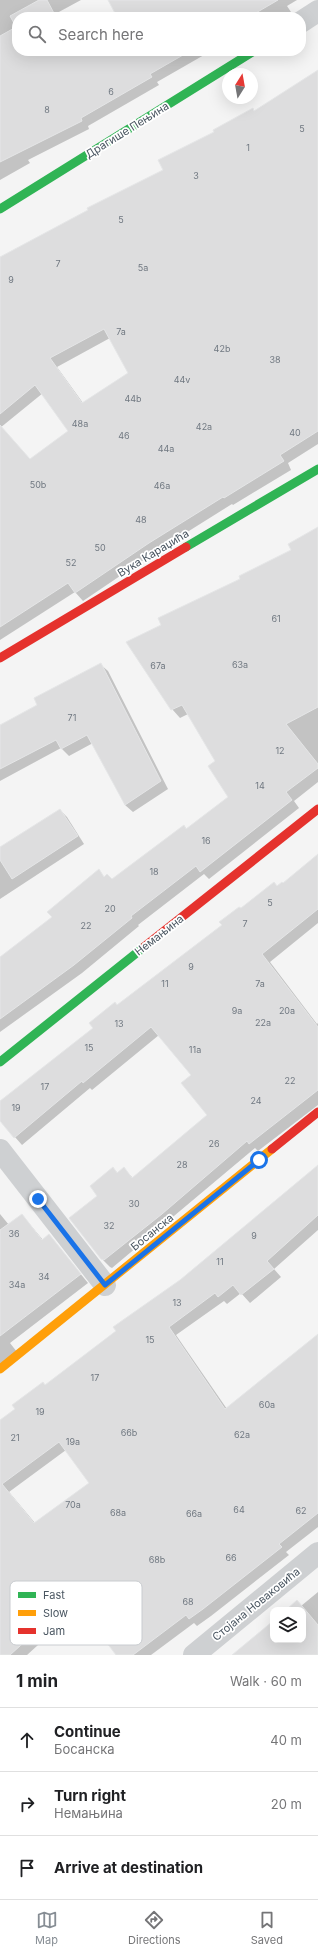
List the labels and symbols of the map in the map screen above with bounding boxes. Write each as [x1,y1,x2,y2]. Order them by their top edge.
north arrow [222,68,258,104]
house number: 6 [108,86,114,97]
street label: Драгише Пењина [83,99,171,161]
house number: 8 [44,104,50,115]
house number: 5 [299,123,305,134]
house number: 1 [246,142,250,153]
house number: 3 [193,170,199,181]
house number: 5 [118,214,124,225]
house number: 7 [55,258,61,269]
house number: 5a [138,262,148,273]
house number: 9 [8,274,14,285]
house number: 7a [116,326,126,337]
house number: 42b [214,343,231,354]
house number: 38 [269,354,281,365]
house number: 44v [174,374,190,385]
house number: 44b [124,393,142,404]
house number: 48a [72,418,88,429]
house number: 42a [196,421,212,432]
house number: 40 [289,427,301,438]
house number: 46 [118,430,130,441]
house number: 44a [158,443,174,454]
house number: 50b [30,479,47,490]
house number: 46a [154,480,170,491]
house number: 48 [135,514,147,525]
street label: Вука Караџића [115,526,191,580]
house number: 50 [94,542,106,553]
house number: 52 [66,557,76,568]
house number: 61 [271,613,281,624]
house number: 63a [232,659,248,670]
house number: 67a [150,660,166,671]
house number: 71 [68,712,76,723]
house number: 12 [275,745,285,756]
house number: 14 [255,780,265,791]
house number: 16 [201,835,211,846]
house number: 18 [149,866,159,877]
house number: 5 [267,897,273,908]
house number: 20 [104,903,116,914]
street label: Немањина [132,912,186,958]
house number: 7 [242,918,248,929]
house number: 22 [81,920,91,931]
house number: 9 [188,961,194,972]
house number: 11 [161,978,169,989]
house number: 7a [255,978,265,989]
house number: 9a [232,1005,242,1016]
house number: 20a [279,1005,295,1016]
house number: 22a [255,1017,271,1028]
house number: 13 [114,1018,124,1029]
house number: 15 [84,1042,94,1053]
house number: 11a [189,1044,201,1055]
house number: 22 [285,1075,295,1086]
house number: 17 [41,1081,49,1092]
house number: 24 [250,1095,262,1106]
house number: 19 [11,1102,21,1113]
house number: 26 [208,1138,220,1149]
route start [250,1151,268,1169]
house number: 28 [176,1159,188,1170]
route end [29,1190,47,1208]
house number: 30 [128,1198,140,1209]
street label: Босанска [128,1210,176,1254]
house number: 32 [103,1220,115,1231]
house number: 36 [8,1228,20,1239]
house number: 9 [251,1230,257,1241]
house number: 11 [216,1256,224,1267]
house number: 34 [38,1271,50,1282]
house number: 34a [9,1279,25,1290]
house number: 13 [172,1297,182,1308]
house number: 15 [145,1334,155,1345]
house number: 17 [91,1372,99,1383]
house number: 60a [259,1399,275,1410]
house number: 19 [35,1406,45,1417]
house number: 66b [121,1427,138,1438]
house number: 62a [234,1429,250,1440]
house number: 21 [10,1432,20,1443]
house number: 19a [66,1436,80,1447]
house number: 70a [65,1499,81,1510]
house number: 64 [233,1504,245,1515]
house number: 62 [295,1505,307,1516]
house number: 68a [110,1507,126,1518]
house number: 66a [186,1508,202,1519]
house number: 66 [225,1552,237,1563]
house number: 68b [149,1554,166,1565]
street label: Стојана Новаковића [209,1564,303,1644]
legend [10,1581,142,1645]
text: Fast [43,1588,65,1602]
house number: 68 [182,1596,194,1607]
text: Slow [43,1606,68,1620]
text: Jam [43,1624,65,1638]

